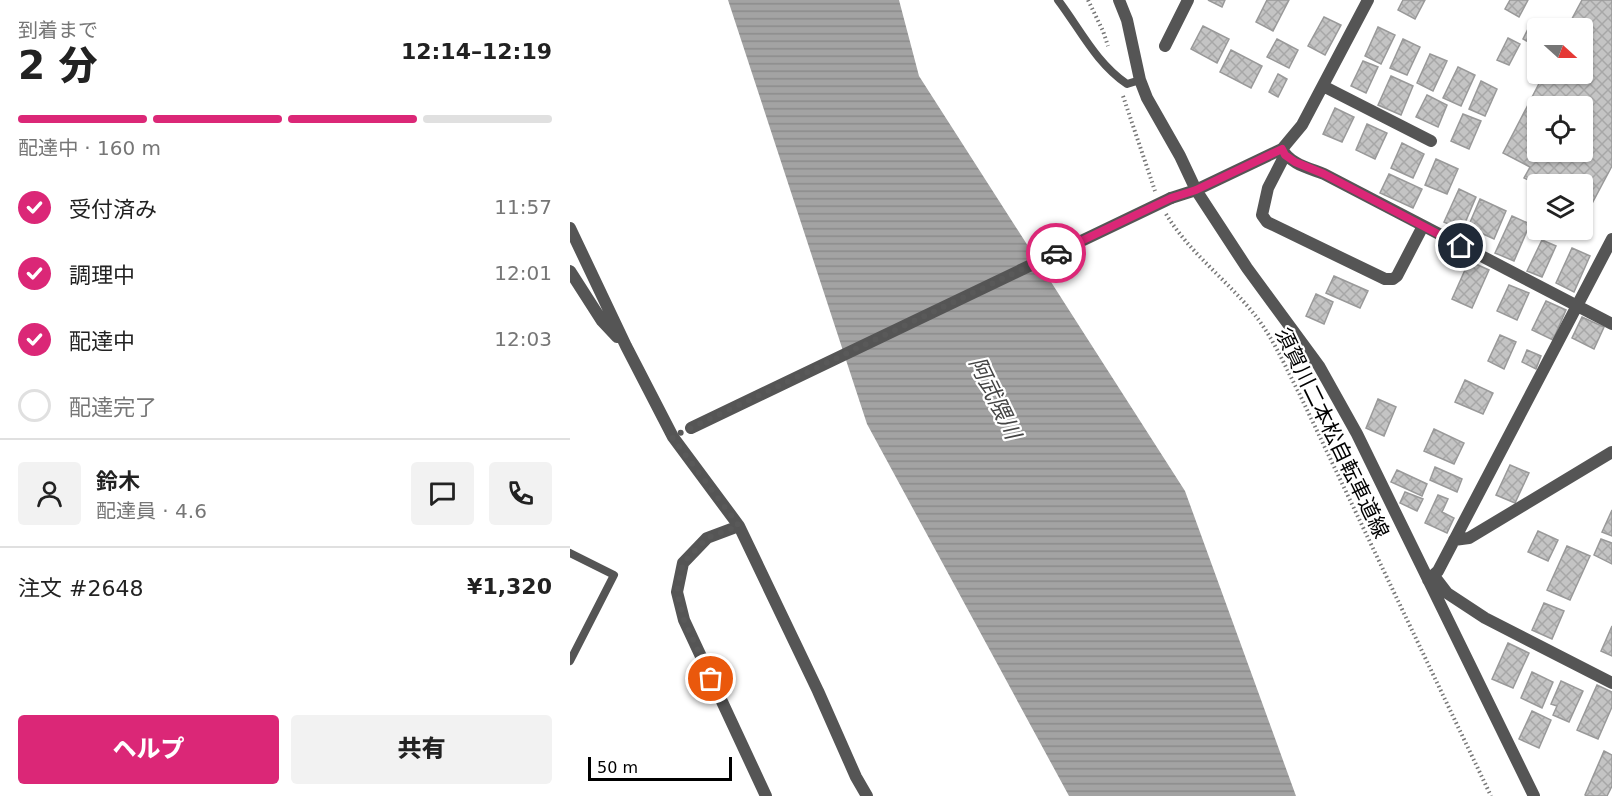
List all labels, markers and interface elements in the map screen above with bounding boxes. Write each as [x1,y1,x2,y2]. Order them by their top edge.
text: 到着まで [18,18,98,42]
north arrow [1527,18,1593,84]
map controls [1527,18,1593,240]
text: 12:14–12:19 [401,39,552,64]
text: 2 分 [18,43,98,88]
button: locate [1527,96,1593,162]
text: 配達中 · 160 m [18,136,161,160]
button: layers [1527,174,1593,240]
icon: check [18,191,51,224]
text: 11:57 [494,195,552,219]
text: 受付済み [69,197,157,222]
pin [1435,220,1486,271]
courier [1026,223,1086,283]
icon: home [1444,229,1477,262]
icon: car [1040,237,1073,270]
icon: check [18,257,51,290]
text: 12:01 [494,261,552,285]
text: 調理中 [69,263,135,288]
icon: check [18,323,51,356]
street label: 須賀川二本松自転車道線 [1271,324,1393,542]
text: 12:03 [494,327,552,351]
text: 配達中 [69,329,135,354]
water label: 阿武隈川 [964,353,1026,445]
text: 配達完了 [69,395,157,420]
button: person [18,462,81,525]
button: chat [411,462,474,525]
button: phone [489,462,552,525]
text: 鈴木 [96,469,140,494]
text: 配達員 · 4.6 [96,499,207,523]
text: ¥1,320 [467,574,552,599]
text: 注文 #2648 [18,576,143,601]
pin [685,653,736,704]
icon: bag [694,662,727,695]
button: ヘルプ [18,715,279,784]
button: 共有 [291,715,552,784]
scale bar [588,754,732,782]
text: 50 m [597,758,638,777]

